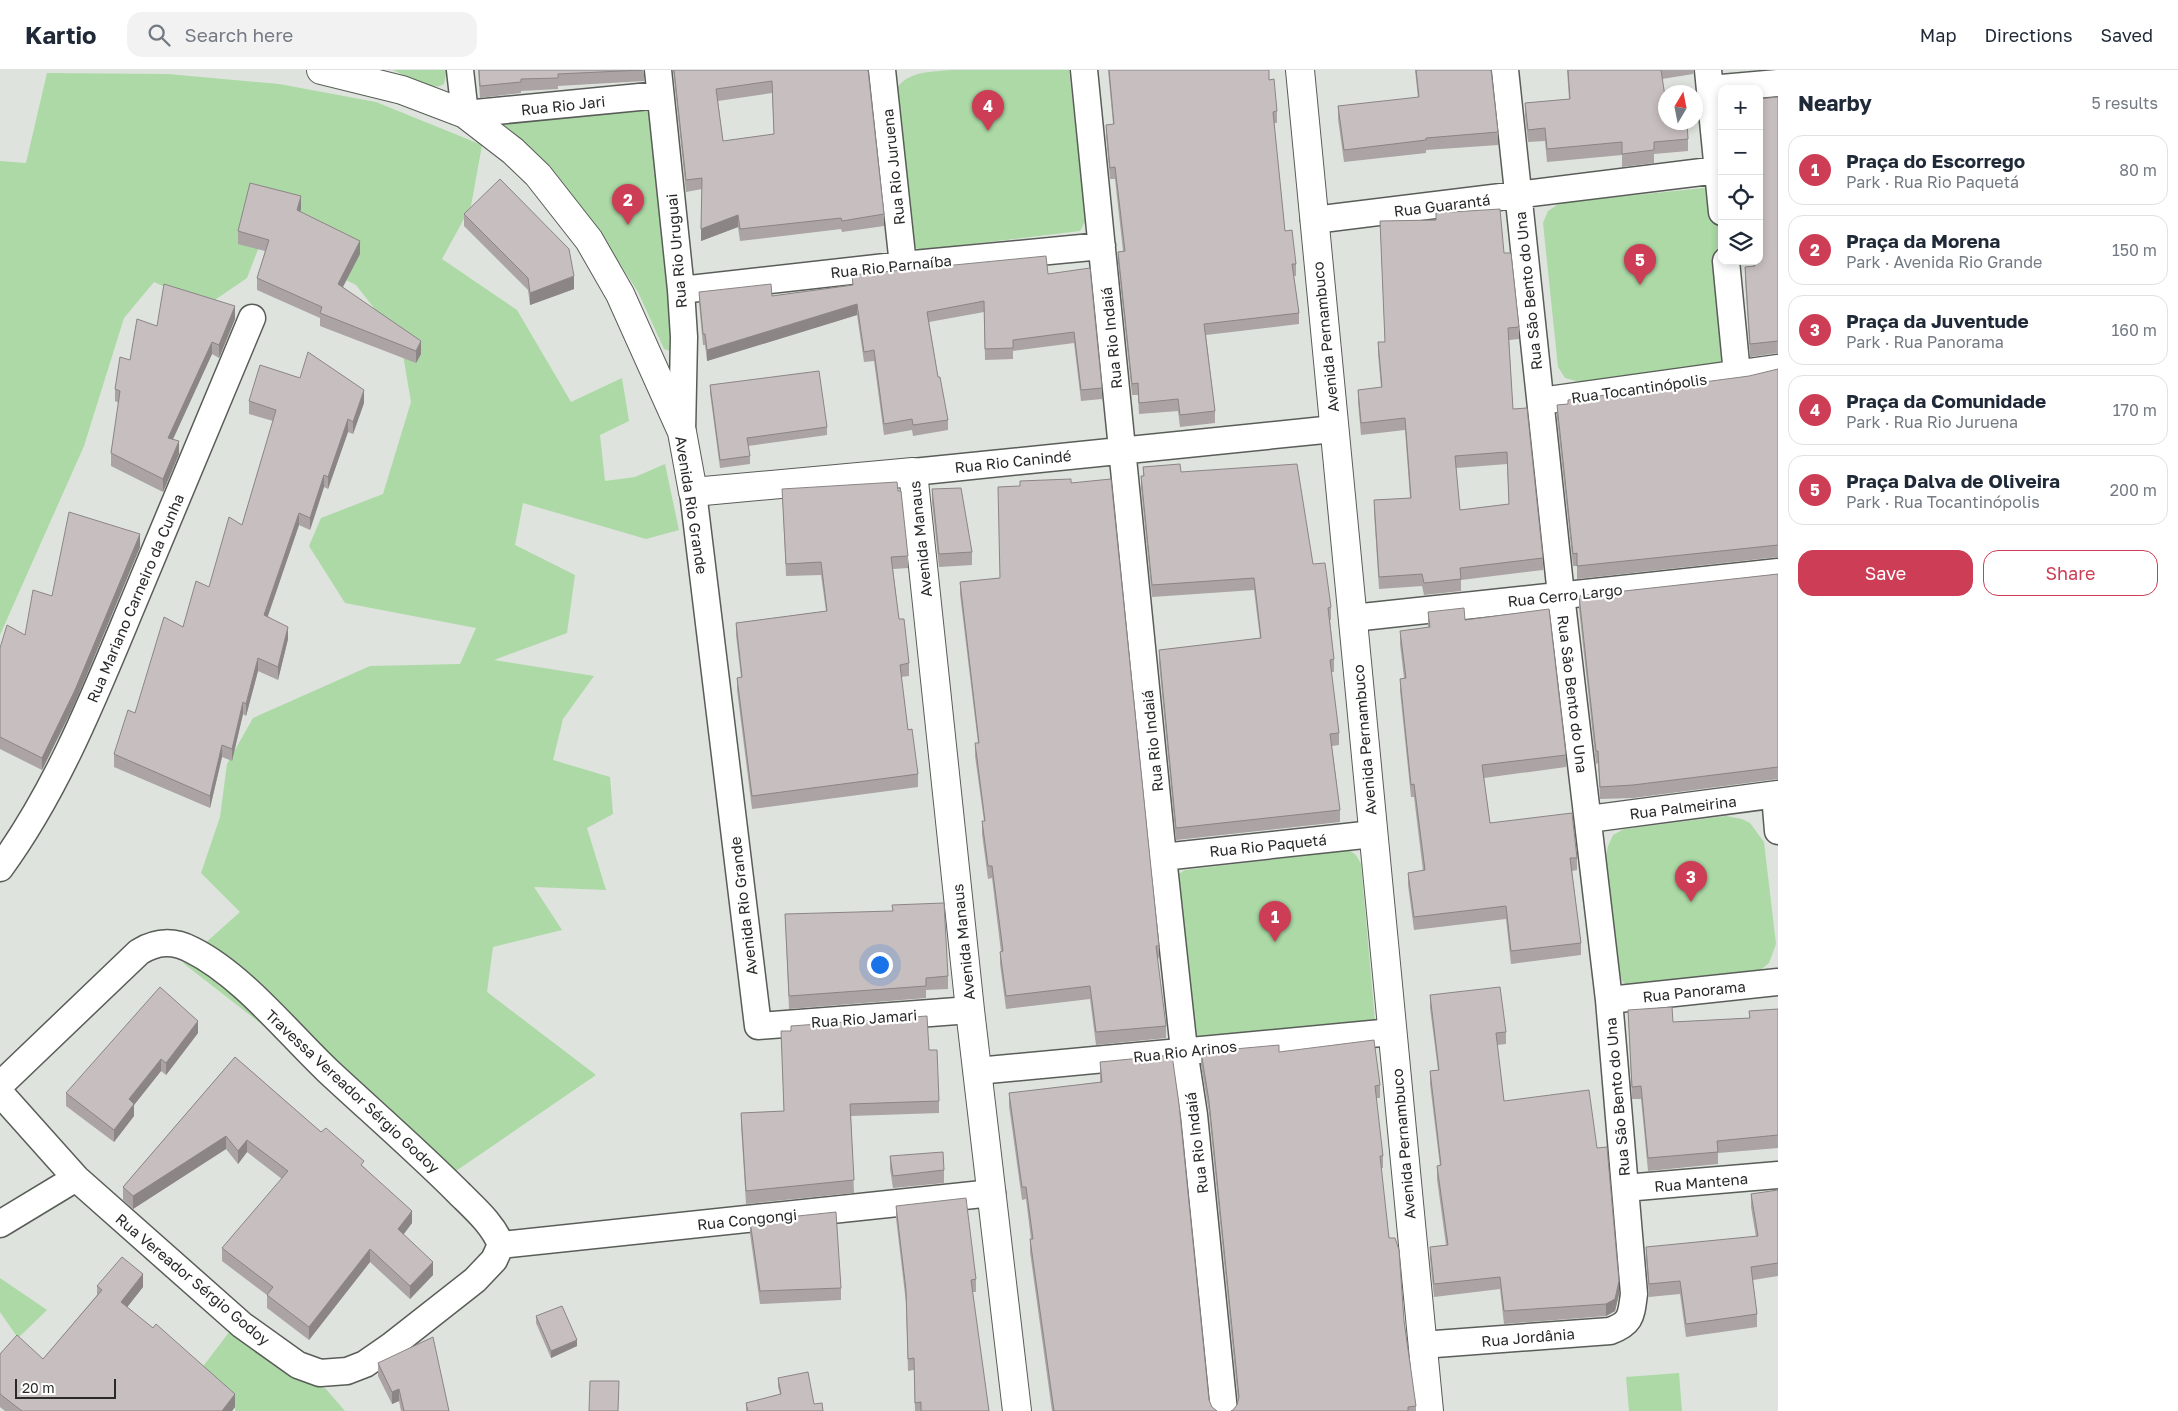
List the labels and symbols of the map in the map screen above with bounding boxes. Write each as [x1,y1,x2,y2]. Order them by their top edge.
north arrow [1658,85,1703,130]
pin: 4 [972,90,1004,131]
street label: Rua Rio Jari [520,92,606,118]
street label: Rua Rio Juruena [878,108,908,226]
pin: 2 [612,184,644,225]
street label: Rua Guarantá [1393,190,1491,220]
street label: Rua Rio Uruguai [662,193,690,309]
street label: Rua São Bento do Una [1511,211,1545,371]
pin: 5 [1624,244,1656,285]
street label: Rua Rio Parnaíba [829,251,953,281]
street label: Avenida Pernambuco [1308,261,1342,413]
street label: Rua Rio Indaiá [1097,286,1125,390]
street label: Rua Tocantinópolis [1570,370,1708,406]
street label: Avenida Rio Grande [672,435,712,576]
street label: Rua Rio Canindé [954,446,1073,476]
street label: Avenida Manaus [905,480,935,598]
street label: Rua Mariano Carneiro da Cunha [83,491,187,705]
street label: Rua Cerro Largo [1507,580,1623,610]
street label: Rua São Bento do Una [1554,614,1592,774]
street label: Avenida Pernambuco [1348,664,1380,816]
street label: Rua Rio Indaiá [1138,689,1166,793]
street label: Rua Palmeirina [1628,792,1738,822]
street label: Rua Rio Paquetá [1208,830,1328,860]
street label: Avenida Rio Grande [726,835,760,976]
pin: 3 [1675,861,1707,902]
street label: Avenida Manaus [948,883,978,1001]
pin: 1 [1259,901,1291,942]
your location [867,952,893,978]
street label: Rua Panorama [1642,977,1746,1005]
street label: Rua Rio Jamari [810,1005,918,1031]
street label: Travessa Vereador Sérgio Godoy [262,1006,444,1177]
street label: Rua São Bento do Una [1601,1017,1633,1177]
street label: Rua Rio Arinos [1132,1037,1238,1065]
street label: Avenida Pernambuco [1387,1068,1419,1220]
street label: Rua Rio Indaiá [1181,1091,1211,1195]
street label: Rua Mantena [1653,1169,1749,1195]
street label: Rua Congongi [696,1205,798,1233]
street label: Rua Vereador Sérgio Godoy [112,1209,274,1349]
street label: Rua Jordânia [1481,1324,1575,1350]
scale bar [15,1376,116,1399]

